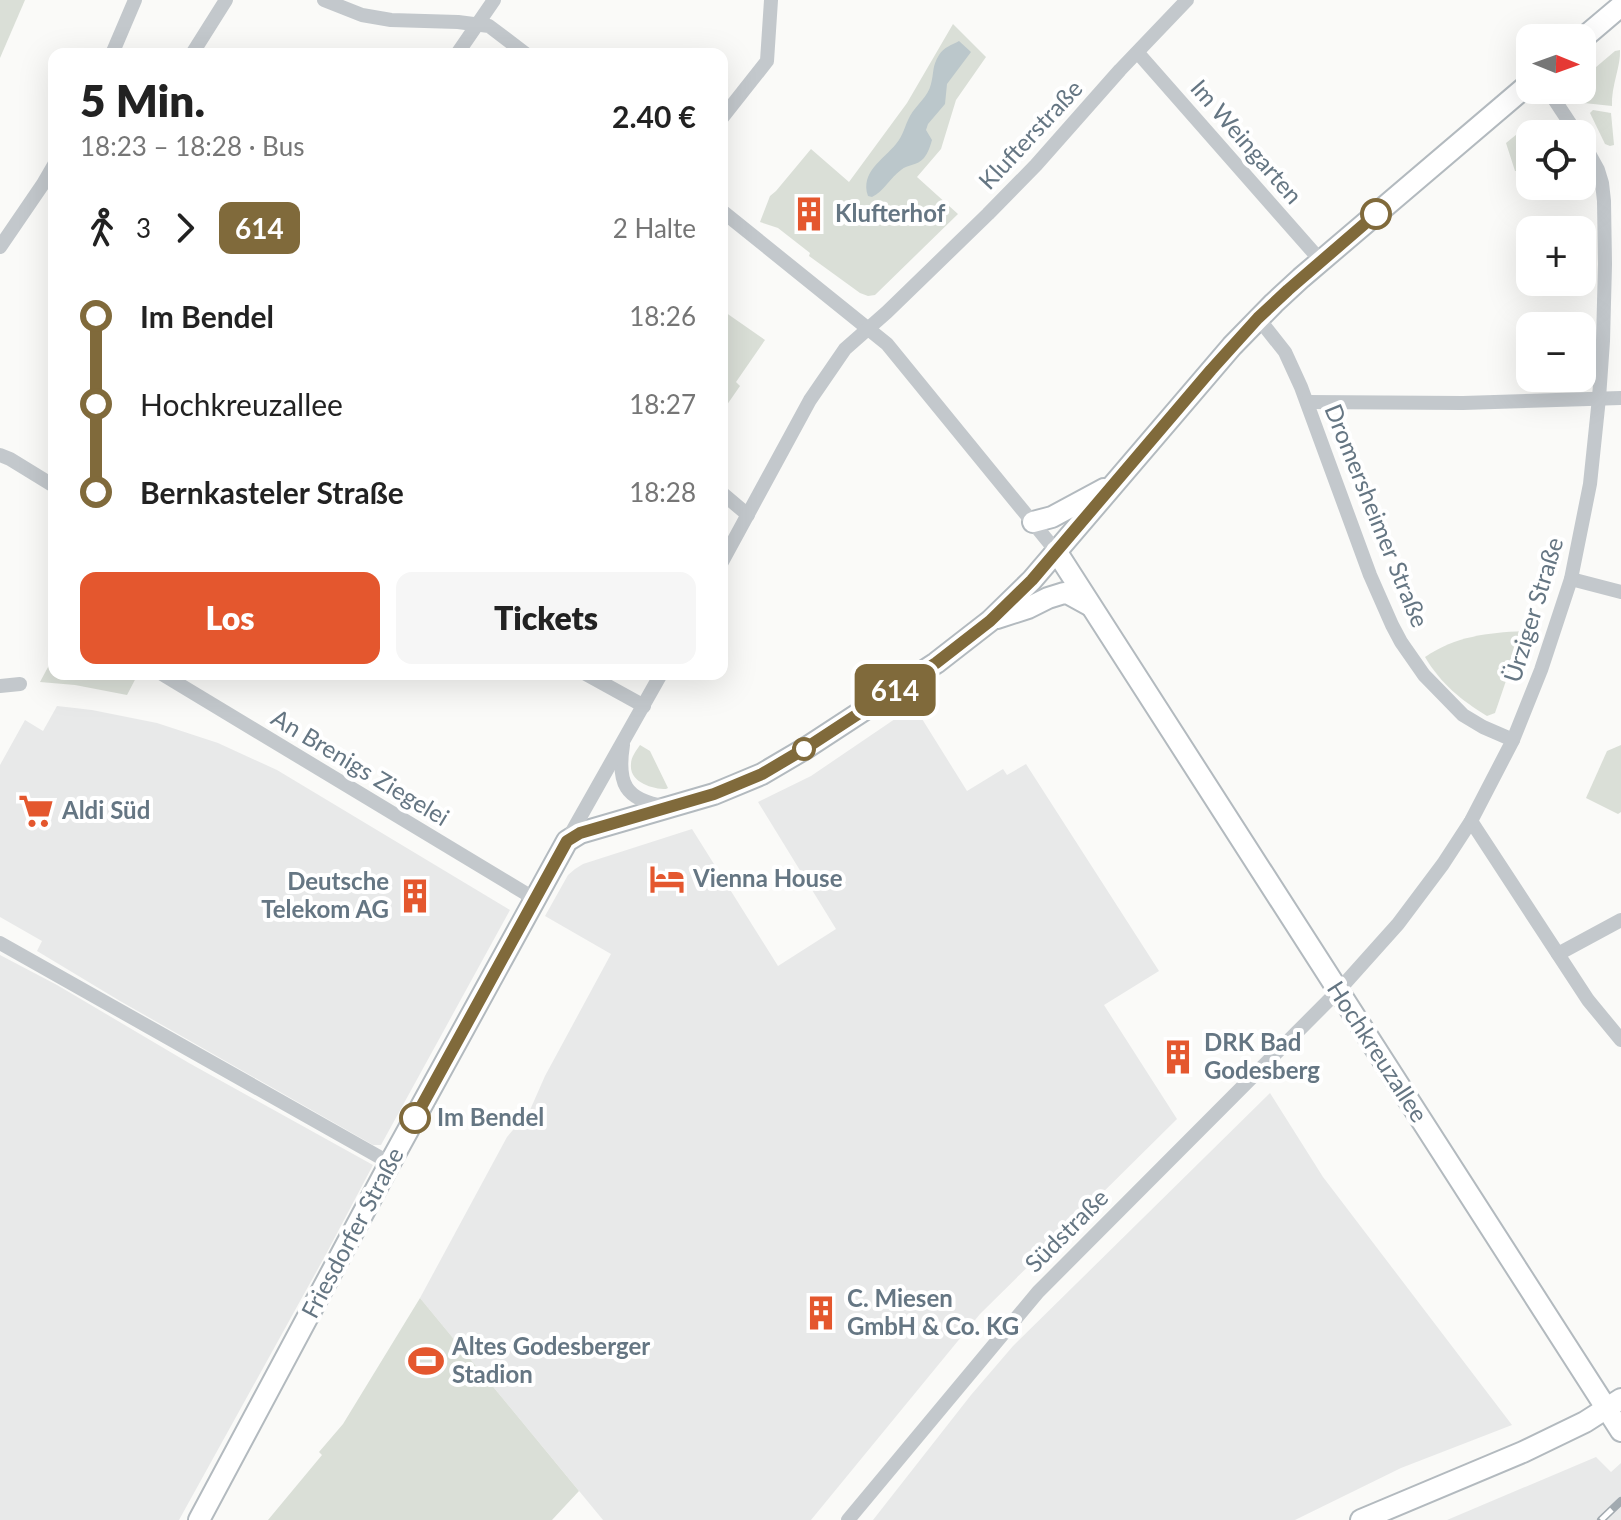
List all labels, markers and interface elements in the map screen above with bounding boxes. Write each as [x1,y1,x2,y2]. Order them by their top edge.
north arrow [1516,24,1596,104]
map controls [1516,24,1596,392]
street label: Klufterstraße [972,73,1088,195]
street label: Im Weingarten [1185,73,1309,209]
text: 5 Min. [80,74,205,126]
text: 2.40 € [612,98,696,134]
button: locate [1516,120,1596,200]
text: 18:23 – 18:28 · Bus [80,130,304,162]
building icon: Klufterhof [790,195,828,233]
place label: Klufterhof [835,198,946,227]
unlabelled marker [1361,199,1391,229]
icon: walk [80,206,124,250]
icon: forward [163,206,207,250]
text: 614 [235,211,284,245]
text: 3 [136,212,151,244]
text: 2 Halte [613,212,696,244]
button: + [1516,216,1596,296]
text: Im Bendel [140,298,274,334]
text: 18:26 [629,300,696,332]
button: − [1516,312,1596,392]
text: Hochkreuzallee [140,386,343,422]
text: 18:27 [629,388,696,420]
street label: Dromersheimer Straße [1319,400,1435,631]
text: Bernkasteler Straße [140,474,404,510]
text: 18:28 [629,476,696,508]
street label: Ürziger Straße [1497,534,1568,686]
button: Los [80,572,380,664]
button: Tickets [396,572,696,664]
line badge: 614 [849,664,941,716]
text: 614 [871,673,919,707]
street label: An Brenigs Ziegelei [267,702,455,831]
unlabelled marker [793,738,815,760]
supermarket icon: Aldi Süd [17,792,55,830]
place label: Aldi Süd [61,795,150,824]
hotel icon: Vienna House [648,860,686,898]
place label: Vienna House [692,863,843,892]
place label: Deutsche Telekom AG [261,866,389,923]
building icon: Deutsche Telekom AG [396,877,434,915]
street label: Hochkreuzallee [1322,975,1435,1127]
place label: DRK Bad Godesberg [1204,1027,1320,1084]
building icon: DRK Bad Godesberg [1159,1038,1197,1076]
place label: Im Bendel [437,1102,544,1131]
marker: Im Bendel [400,1103,430,1133]
street label: Friesdorfer Straße [294,1142,409,1323]
street label: Südstraße [1018,1182,1114,1278]
place label: C. Miesen GmbH & Co. KG [847,1283,1019,1340]
building icon: C. Miesen GmbH & Co. KG [802,1294,840,1332]
place label: Altes Godesberger Stadion [451,1331,650,1388]
sports icon: Altes Godesberger Stadion [407,1342,445,1380]

